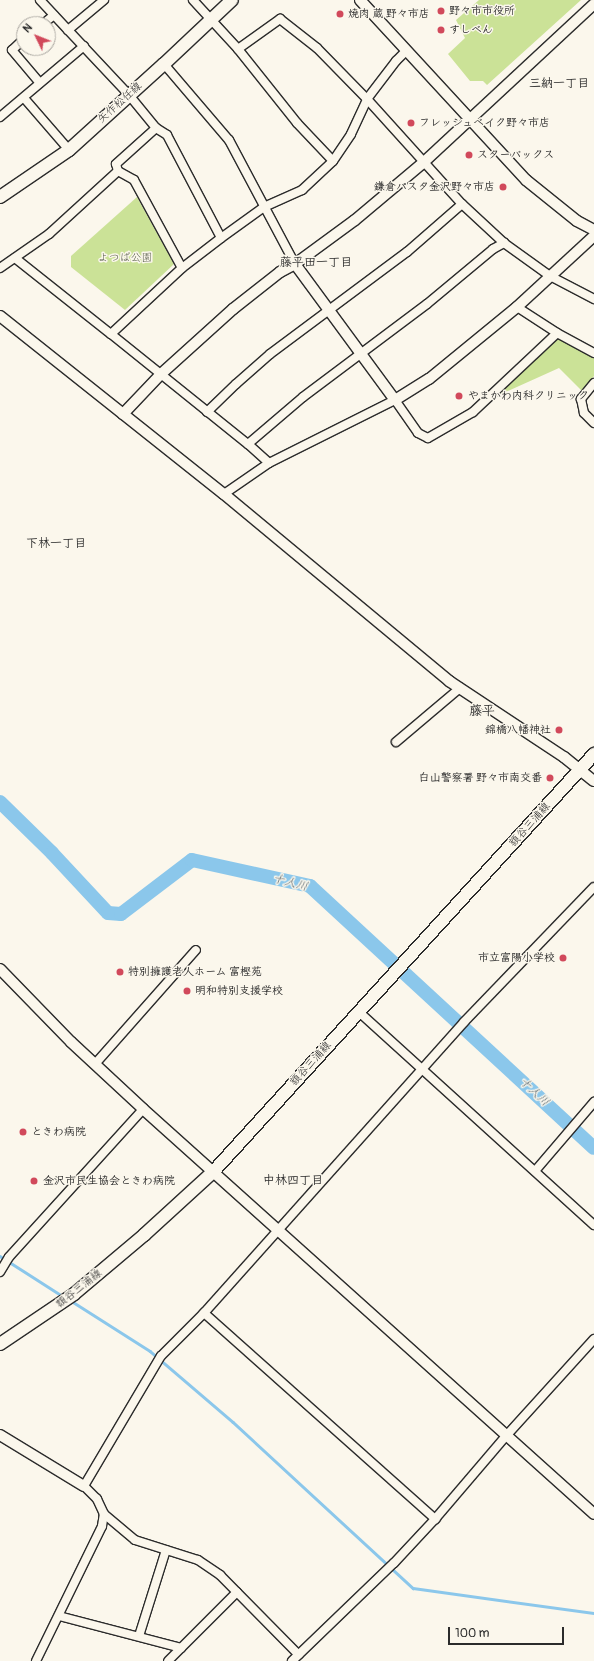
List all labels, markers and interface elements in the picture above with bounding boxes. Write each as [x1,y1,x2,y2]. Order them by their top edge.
place label: 野々市市役所 [449,4,515,18]
marker: 野々市市役所 [436,6,446,16]
place label: 焼肉 蔵 野々市店 [348,7,430,21]
marker: 焼肉 蔵 野々市店 [335,9,345,19]
north arrow [16,16,56,56]
text: N [20,21,35,35]
place label: すしべん [449,23,493,37]
marker: すしべん [436,25,446,35]
district label: 三納一丁目 [529,77,589,91]
street label: 矢作松任線 [95,80,145,126]
place label: フレッシュベイク野々市店 [419,116,551,130]
marker: フレッシュベイク野々市店 [406,118,416,128]
place label: スターバックス [477,148,554,162]
marker: スターバックス [464,150,474,160]
place label: 鎌倉パスタ金沢野々市店 [374,180,495,194]
marker: 鎌倉パスタ金沢野々市店 [498,182,508,192]
park label: よつば公園 [98,251,152,265]
district label: 藤平田一丁目 [280,256,352,270]
place label: やまかわ内科クリニック [468,389,589,403]
marker: やまかわ内科クリニック [453,390,465,402]
district label: 下林一丁目 [26,537,86,551]
district label: 藤平 [469,703,495,719]
place label: 錦橋八幡神社 [485,723,551,737]
marker: 錦橋八幡神社 [554,725,564,735]
place label: 白山警察署 野々市南交番 [419,771,542,785]
marker: 白山警察署 野々市南交番 [545,773,555,783]
street label: 額谷三浦線 [507,800,553,850]
water label: 十人川 [271,871,309,895]
place label: 市立富陽小学校 [478,951,555,965]
marker: 市立富陽小学校 [558,953,568,963]
place label: 特別擁護老人ホーム 富樫苑 [128,965,262,979]
marker: 特別擁護老人ホーム 富樫苑 [115,967,125,977]
place label: 明和特別支援学校 [195,984,283,998]
marker: 明和特別支援学校 [182,986,192,996]
street label: 額谷三浦線 [288,1039,334,1089]
water label: 十人川 [516,1074,552,1110]
place label: ときわ病院 [31,1125,86,1139]
marker: ときわ病院 [18,1127,28,1137]
place label: 金沢市民生協会ときわ病院 [43,1174,175,1188]
district label: 中林四丁目 [263,1174,323,1188]
marker: 金沢市民生協会ときわ病院 [28,1175,40,1187]
street label: 額谷三浦線 [53,1267,105,1311]
scale bar [450,1619,566,1645]
text: 100 m [455,1626,489,1641]

